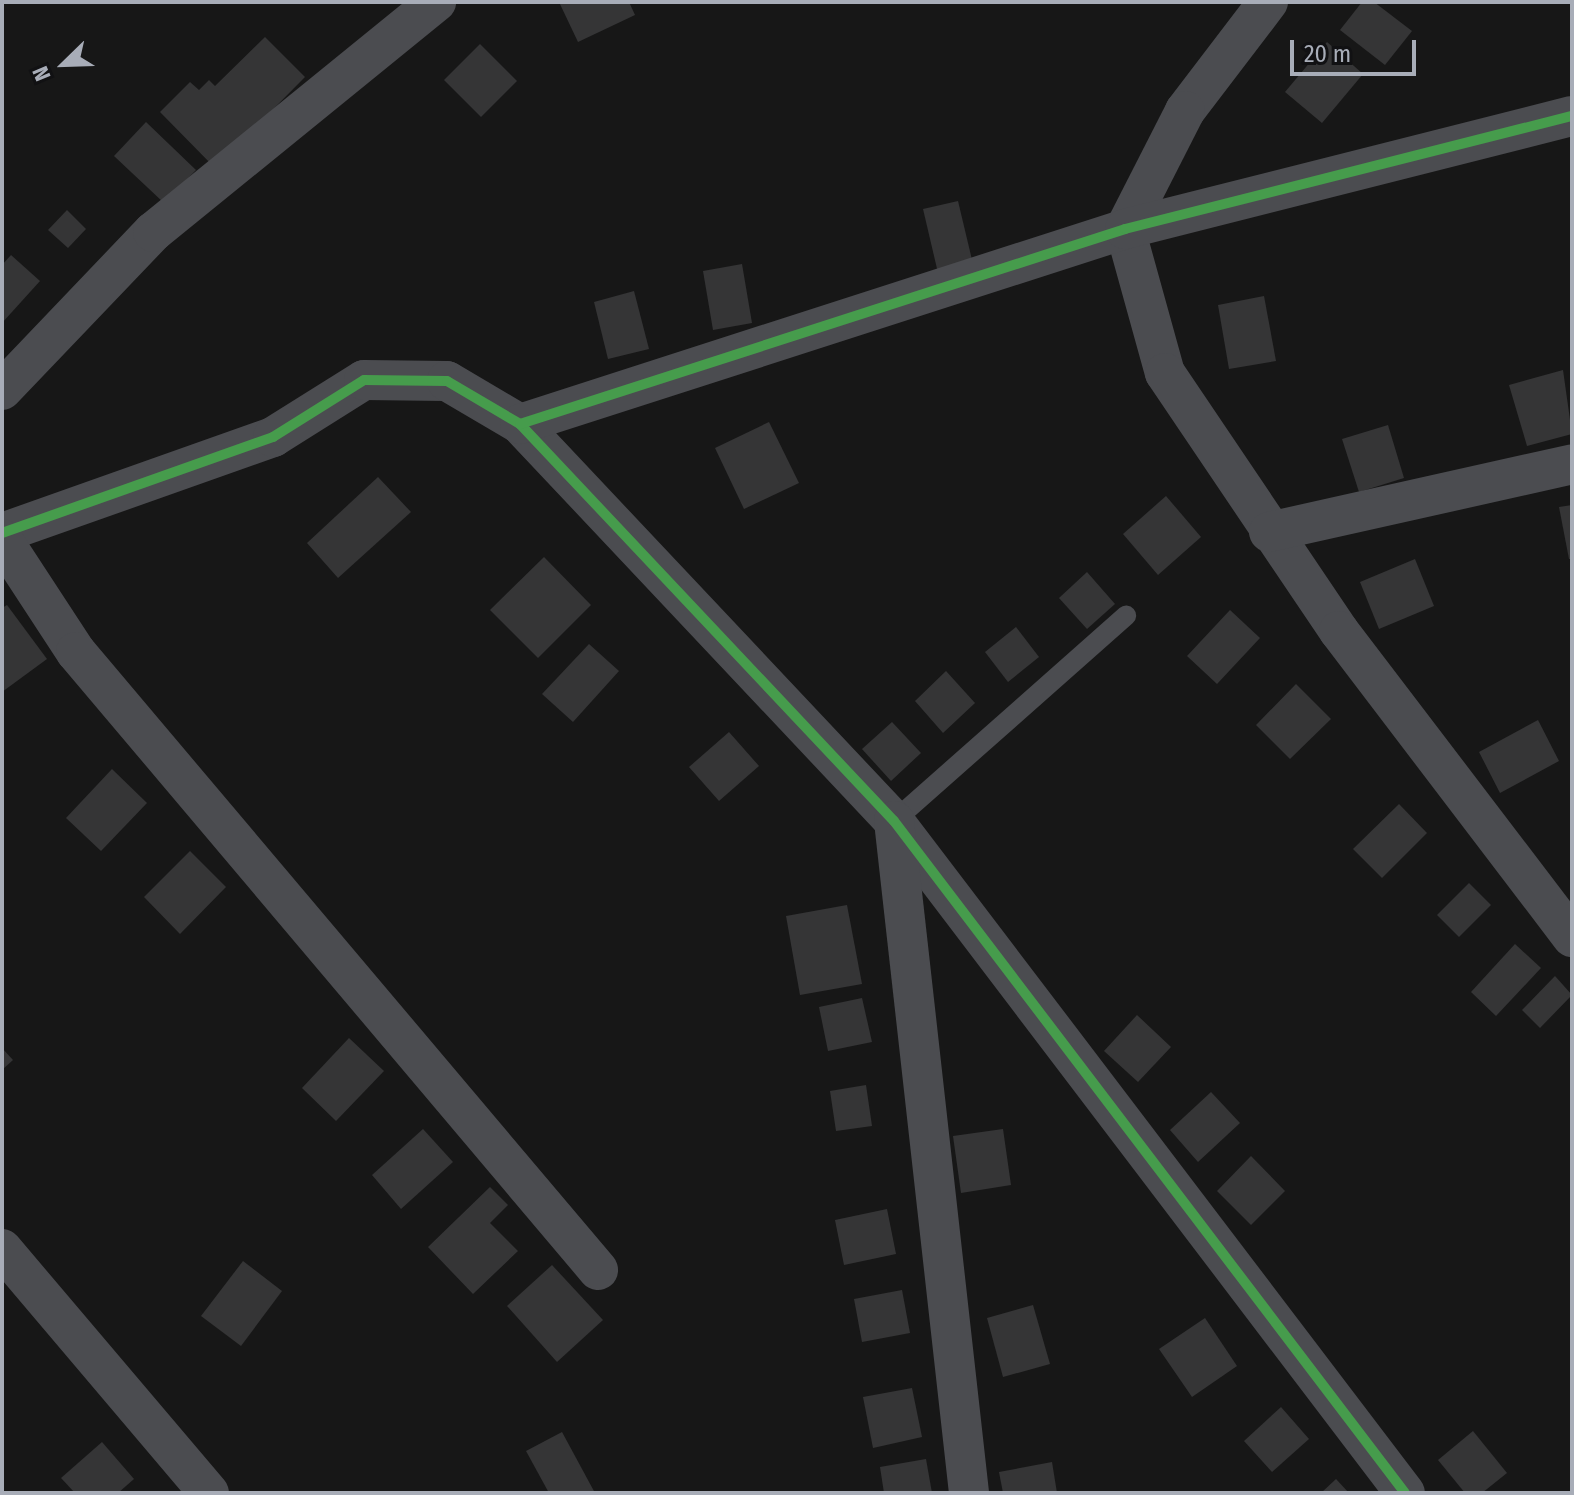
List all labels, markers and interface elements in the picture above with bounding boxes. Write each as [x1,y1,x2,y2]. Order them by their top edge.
north arrow [24,24,104,104]
scale bar [1294,24,1420,74]
text: 20 m [1304,40,1351,68]
text: N [26,62,56,85]

